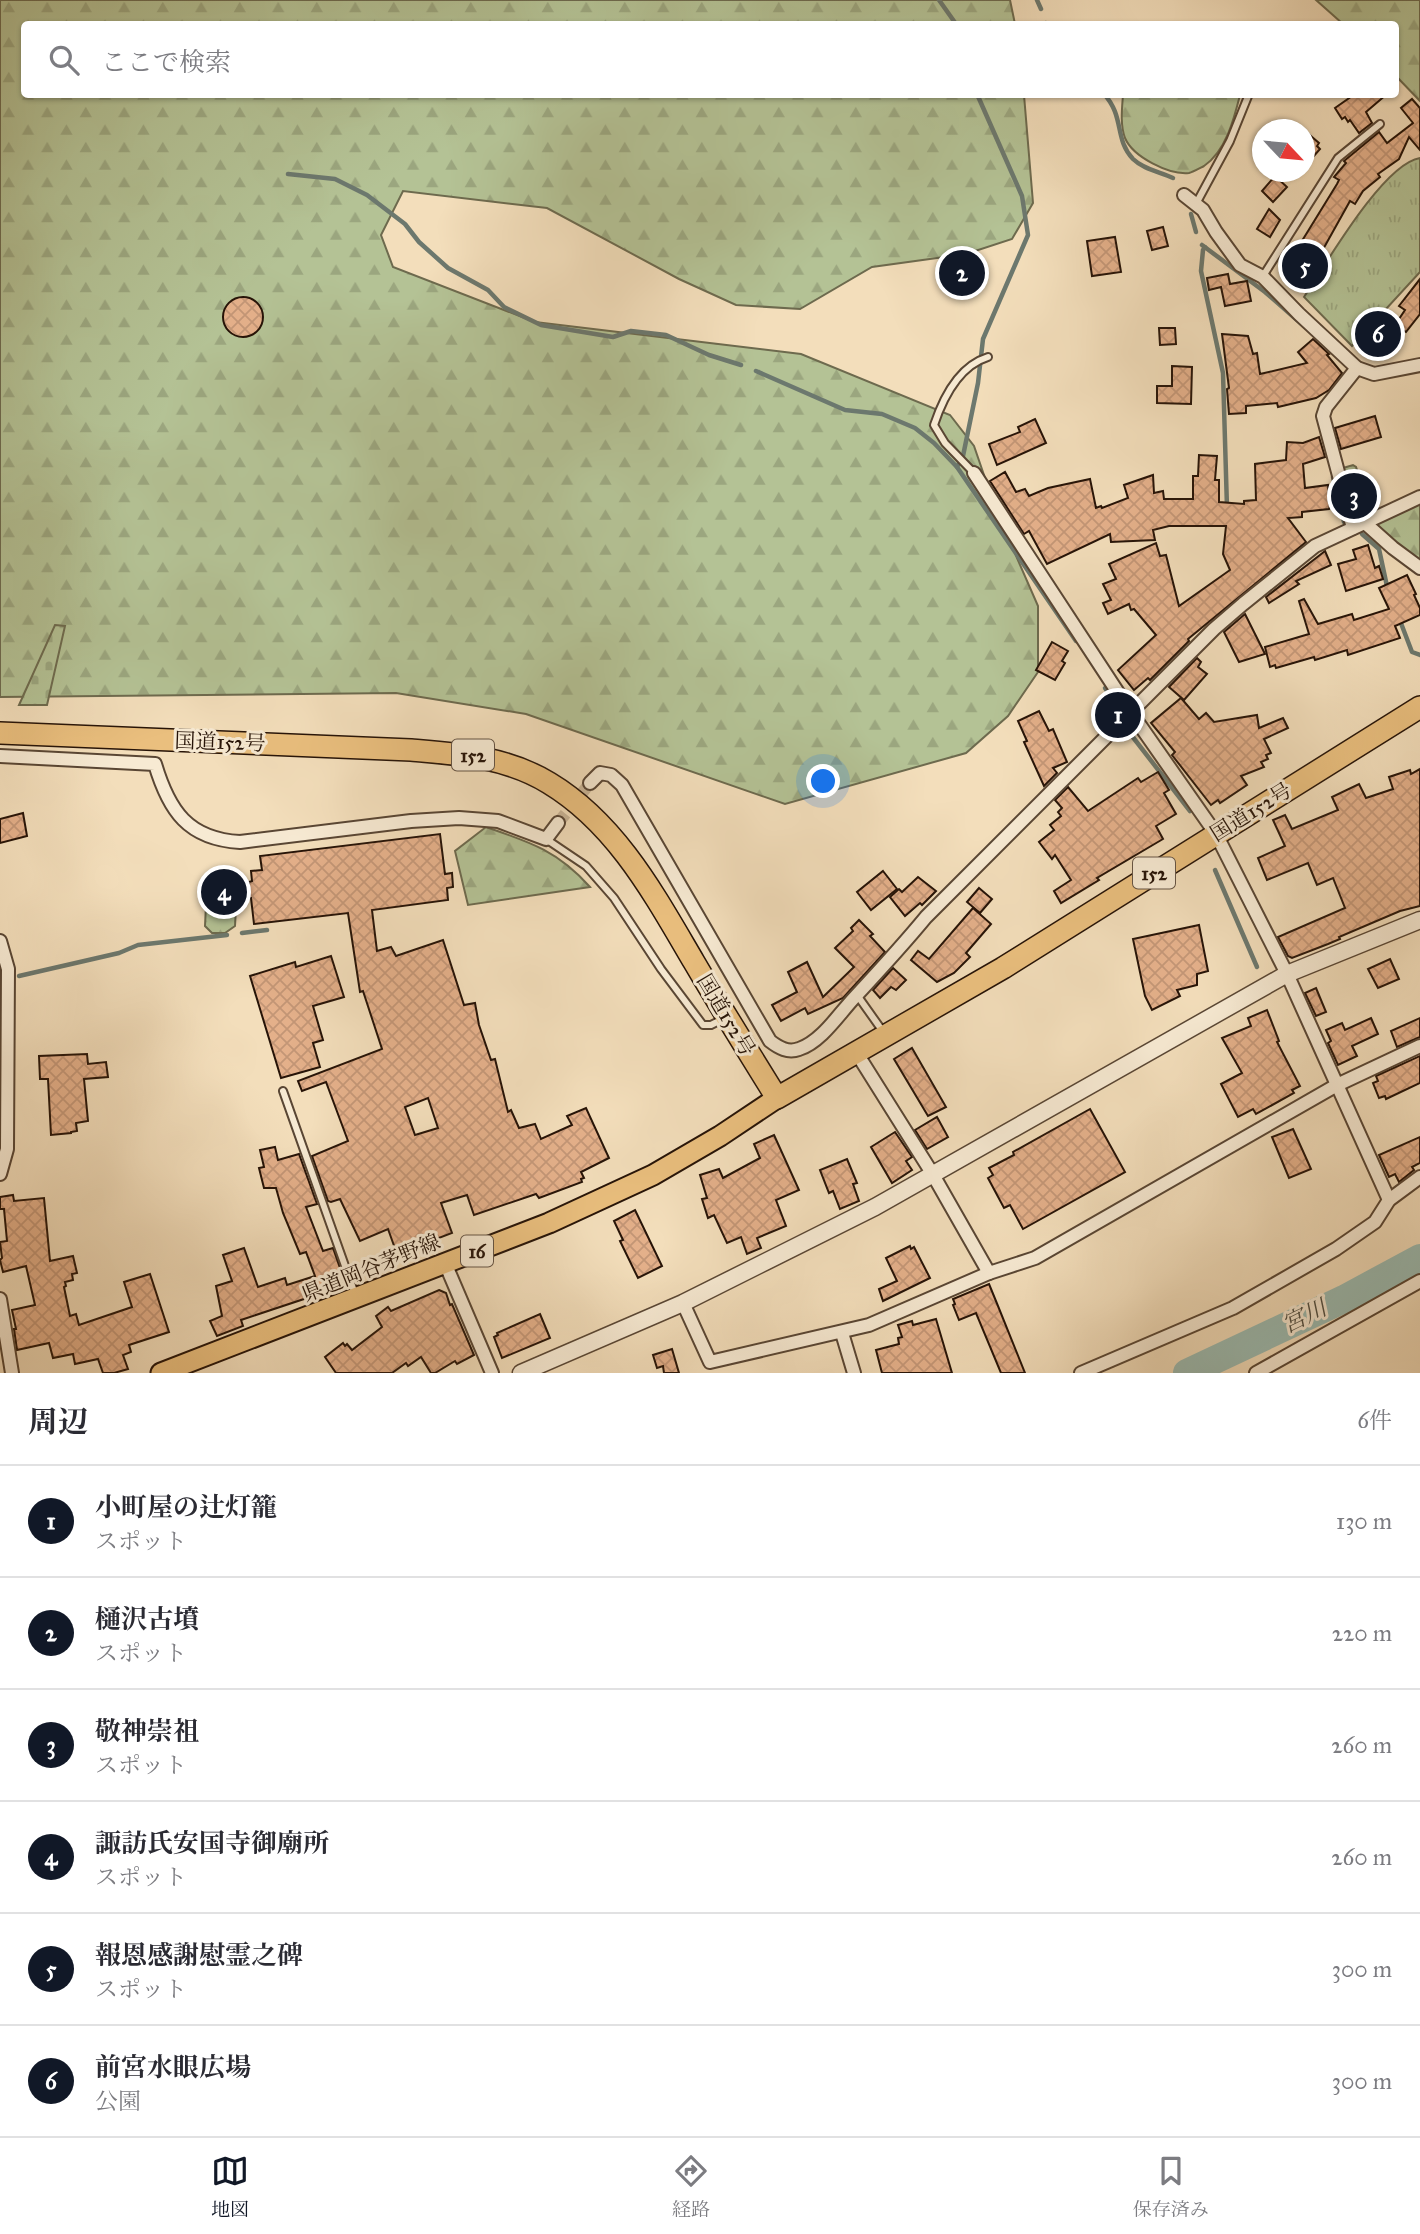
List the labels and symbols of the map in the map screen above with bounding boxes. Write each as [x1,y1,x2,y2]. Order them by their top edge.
north arrow [1252,119,1315,182]
pin: 5 [1282,240,1328,292]
pin: 2 [939,247,985,299]
pin: 6 [1355,308,1401,360]
pin: 3 [1331,470,1377,522]
pin: 1 [1095,689,1141,741]
street label: 国道152号 [174,727,266,757]
road number: 152 [452,740,494,770]
your location [806,764,840,798]
street label: 国道152号 [1205,777,1297,847]
road number: 152 [1133,858,1175,888]
pin: 4 [201,866,247,918]
street label: 国道152号 [691,969,761,1061]
street label: 県道岡谷茅野線 [298,1228,444,1308]
road number: 16 [461,1236,493,1266]
water label: 宮川 [1277,1292,1334,1339]

